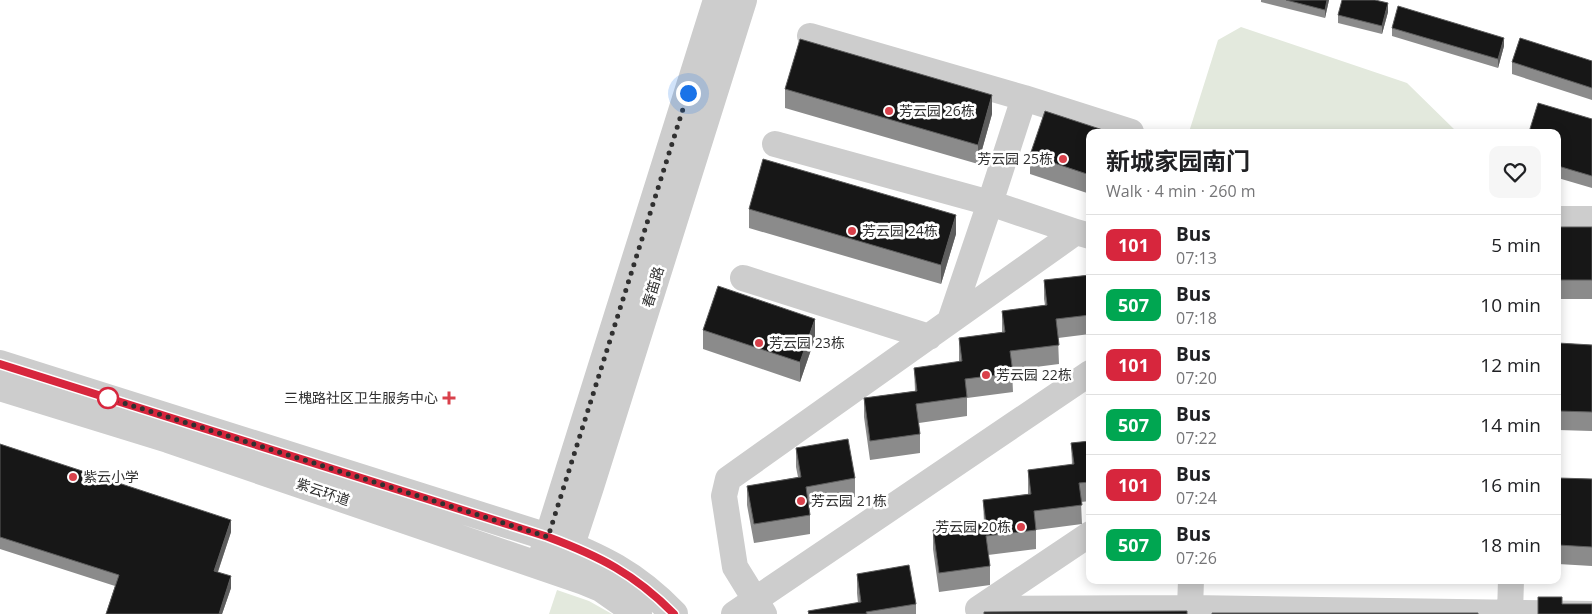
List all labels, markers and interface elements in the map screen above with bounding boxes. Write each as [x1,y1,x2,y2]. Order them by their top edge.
your location [676,81,701,106]
place label: 芳云园 26栋 [899,101,975,120]
marker: 芳云园 26栋 [883,105,895,117]
text: 新城家园南门 [1106,144,1250,177]
button: heart [1489,146,1541,198]
place label: 芳云园 25栋 [977,149,1053,168]
marker: 芳云园 25栋 [1057,153,1069,165]
text: Walk · 4 min · 260 m [1106,180,1256,202]
place label: 芳云园 24栋 [862,221,938,240]
text: Bus [1176,221,1211,247]
marker: 芳云园 24栋 [846,225,858,237]
text: 5 min [1491,232,1541,258]
text: 101 [1118,233,1149,257]
text: 07:13 [1176,247,1217,269]
street label: 春笛路 [637,264,668,310]
text: Bus [1176,281,1211,307]
text: 10 min [1480,292,1541,318]
text: 507 [1118,293,1149,317]
text: 07:18 [1176,307,1217,329]
place label: 芳云园 23栋 [769,333,845,352]
marker: 芳云园 23栋 [753,337,765,349]
text: Bus [1176,341,1211,367]
text: 12 min [1480,352,1541,378]
text: 101 [1118,353,1149,377]
place label: 芳云园 22栋 [996,365,1072,384]
text: 07:20 [1176,367,1217,389]
marker: 芳云园 22栋 [980,369,992,381]
unlabelled marker [97,387,119,409]
place label: 三槐路社区卫生服务中心 [284,388,438,407]
marker: 三槐路社区卫生服务中心 [442,391,456,405]
text: Bus [1176,401,1211,427]
text: 14 min [1480,412,1541,438]
text: 507 [1118,413,1149,437]
text: 07:22 [1176,427,1217,449]
text: Bus [1176,461,1211,487]
place label: 紫云小学 [83,467,139,486]
marker: 紫云小学 [67,471,79,483]
text: 16 min [1480,472,1541,498]
street label: 紫云环道 [294,473,353,510]
text: 101 [1118,473,1149,497]
text: 07:24 [1176,487,1217,509]
place label: 芳云园 21栋 [811,491,887,510]
marker: 芳云园 21栋 [795,495,807,507]
place label: 芳云园 20栋 [935,517,1011,536]
marker: 芳云园 20栋 [1015,521,1027,533]
text: Bus [1176,521,1211,547]
text: 18 min [1480,532,1541,558]
text: 507 [1118,533,1149,557]
text: 07:26 [1176,547,1217,569]

